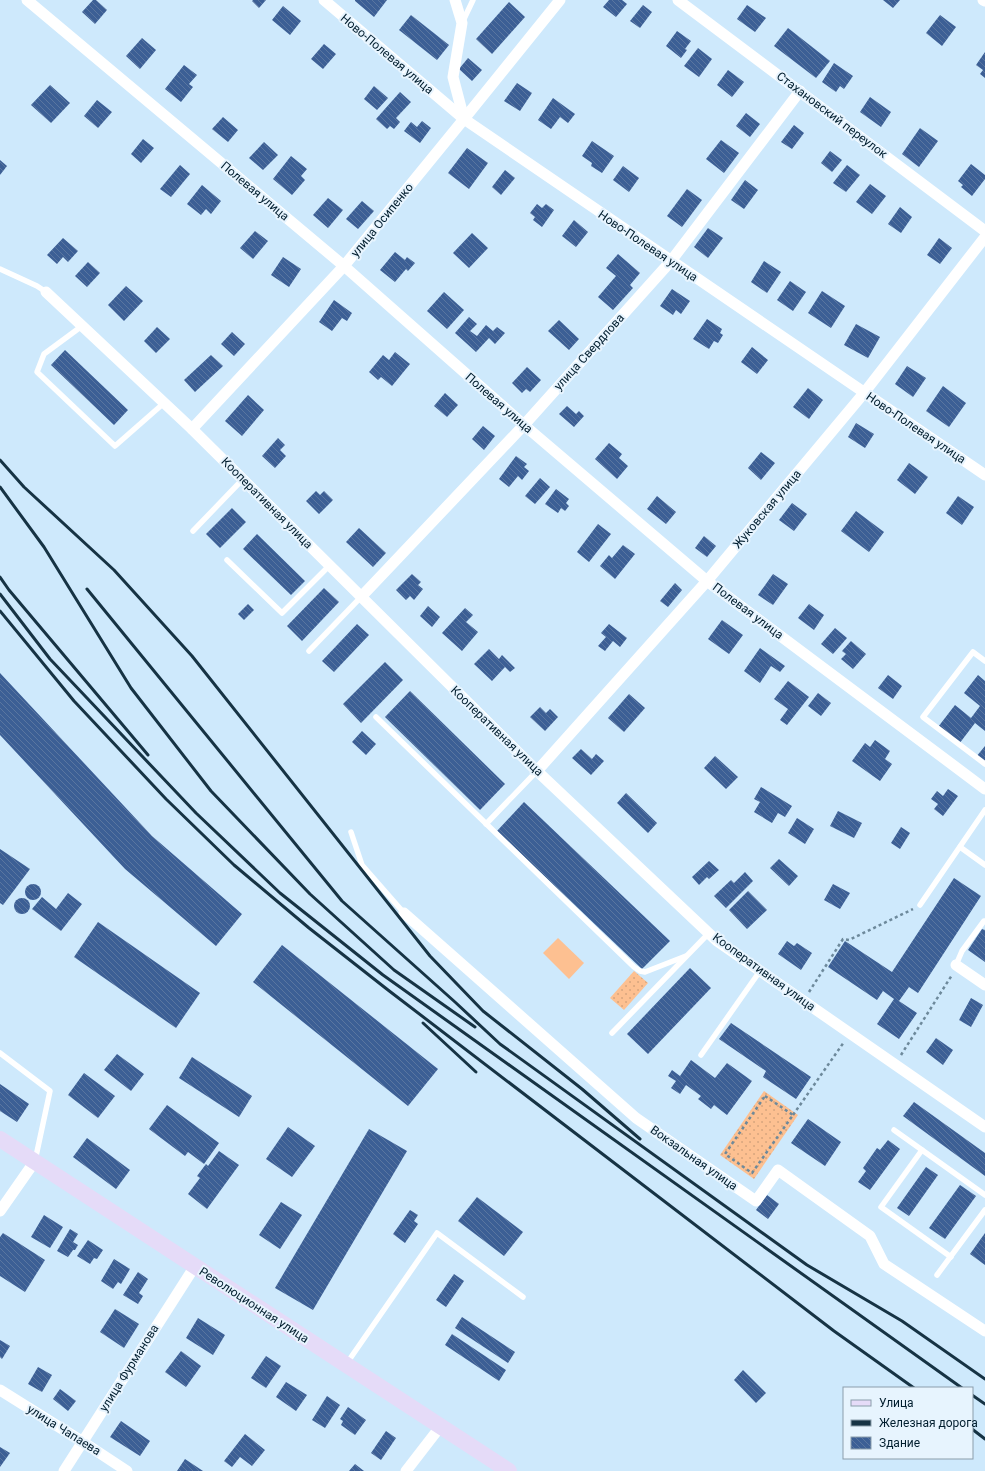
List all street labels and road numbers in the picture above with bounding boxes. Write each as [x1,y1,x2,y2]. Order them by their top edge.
street label: Ново-Полевая улица [338,11,436,97]
street label: Стахановский переулок [774,69,890,161]
street label: Полевая улица [218,158,292,224]
street label: улица Осипенко [348,180,416,260]
street label: Ново-Полевая улица [596,208,700,284]
street label: улица Свердлова [551,311,627,393]
street label: Полевая улица [463,370,535,436]
street label: Ново-Полевая улица [864,390,968,466]
street label: Кооперативная улица [218,454,316,552]
street label: Жуковская улица [730,467,804,551]
street label: Полевая улица [710,580,786,642]
street label: Кооперативная улица [448,683,546,779]
street label: Кооперативная улица [710,930,818,1014]
street label: Вокзальная улица [648,1123,740,1193]
street label: Революционная улица [197,1264,311,1346]
street label: улица Фурманова [97,1322,161,1414]
street label: улица Чапаева [25,1402,103,1458]

